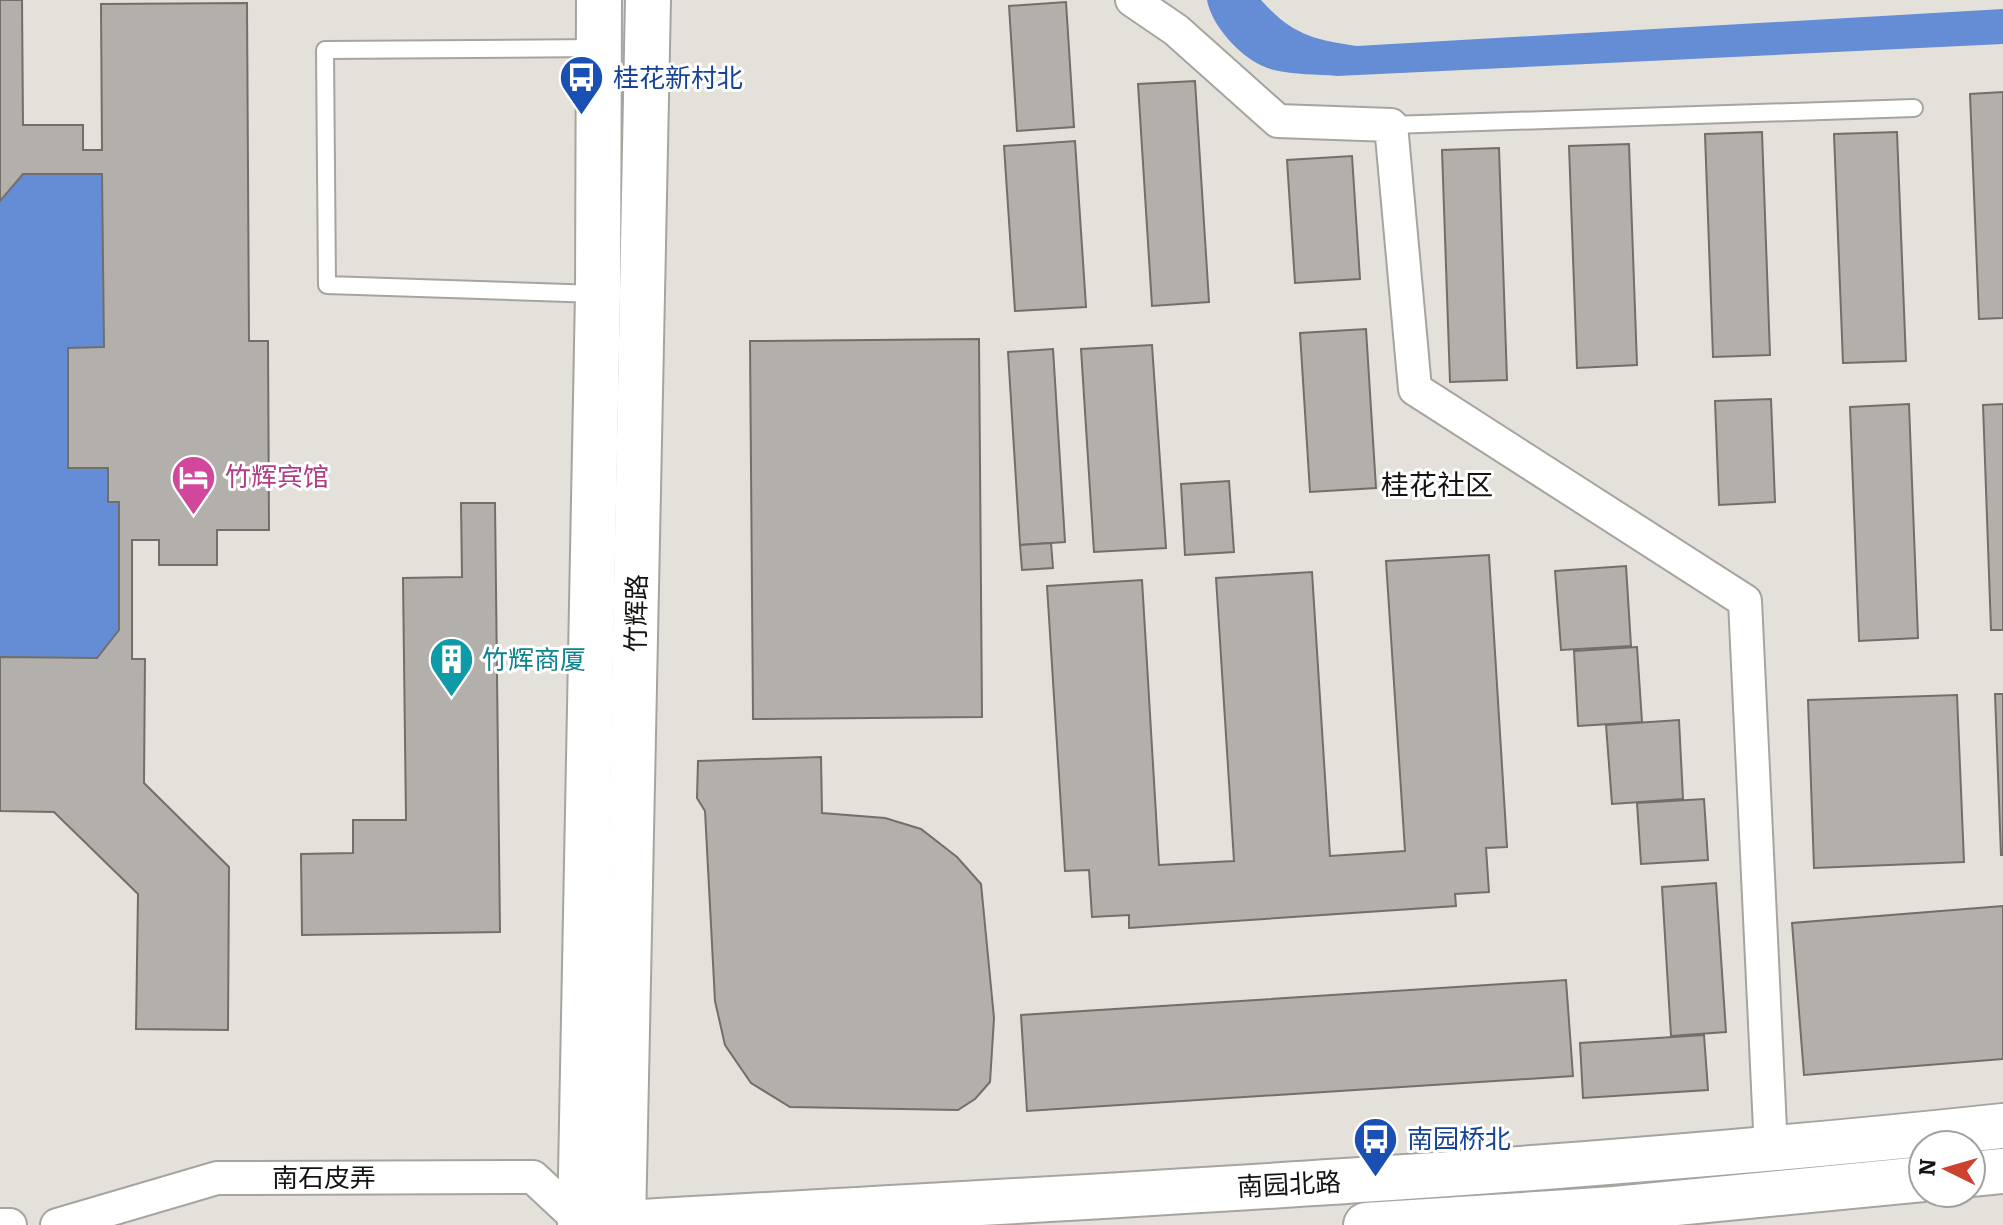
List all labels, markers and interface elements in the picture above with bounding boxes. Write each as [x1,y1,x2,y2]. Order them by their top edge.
bus stop icon: 桂花新村北 [558,54,606,117]
place label: 桂花新村北 [613,63,743,94]
hotel icon: 竹辉宾馆 [170,453,218,516]
place label: 竹辉宾馆 [225,462,329,493]
district label: 桂花社区 [1381,469,1493,502]
street label: 竹辉路 [621,574,653,652]
building icon: 竹辉商厦 [427,636,475,699]
place label: 竹辉商厦 [482,645,586,676]
bus stop icon: 南园桥北 [1352,1115,1400,1178]
place label: 南园桥北 [1407,1124,1511,1155]
north arrow [1907,1129,1987,1209]
text: N [1913,1158,1942,1177]
street label: 南石皮弄 [272,1163,376,1194]
street label: 南园北路 [1236,1167,1342,1203]

